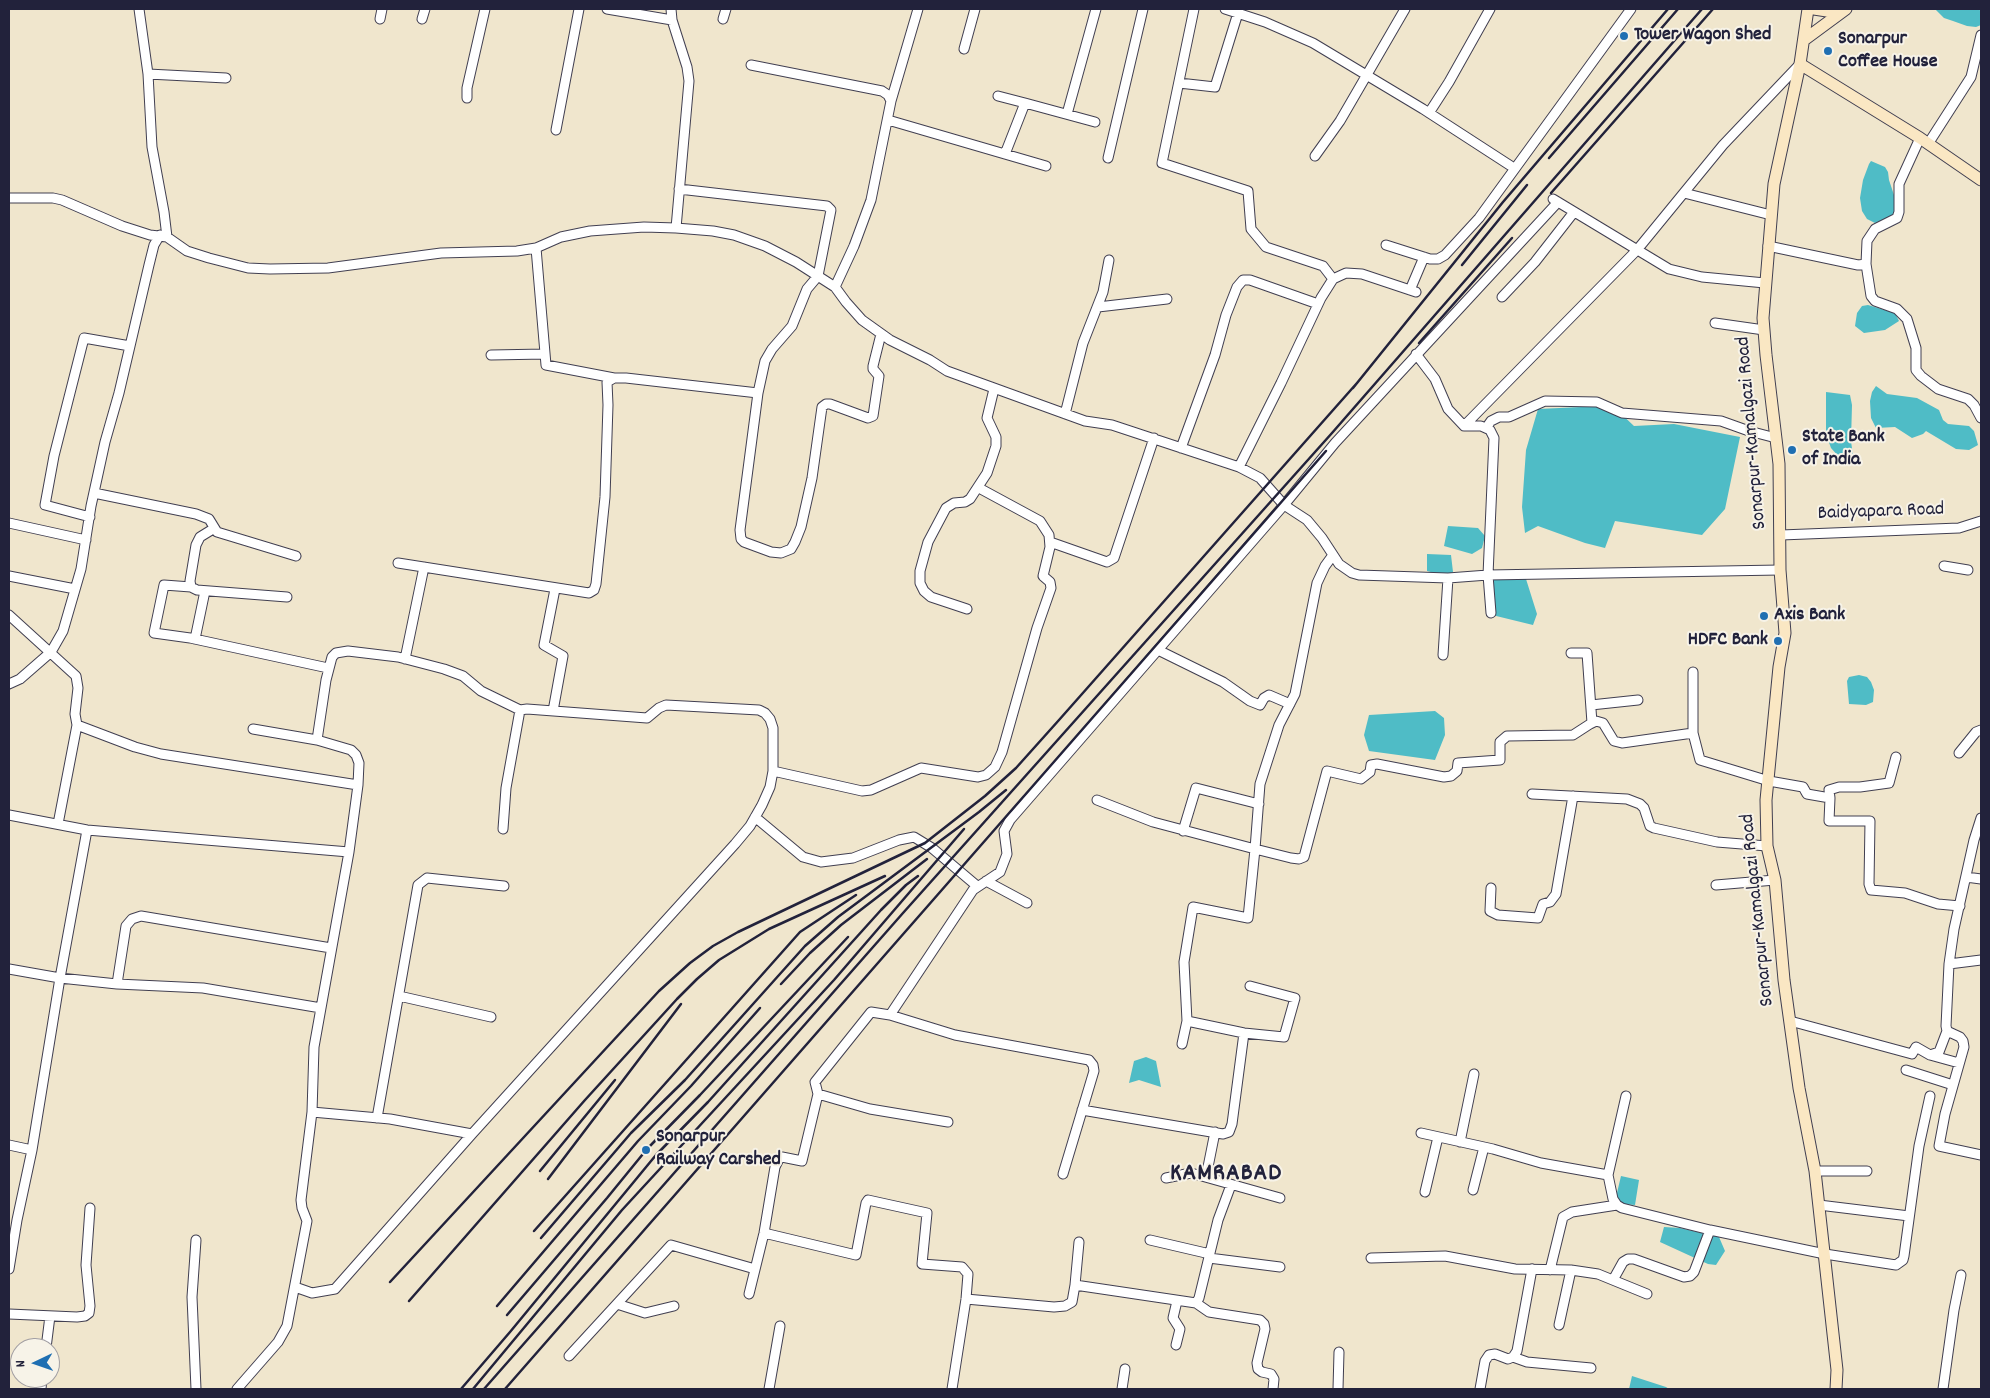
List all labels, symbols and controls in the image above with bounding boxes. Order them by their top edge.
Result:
place label: Tower Wagon Shed [1634,24,1771,48]
place label: Sonarpur Coffee House [1838,28,1937,75]
marker: Tower Wagon Shed [1618,30,1630,42]
marker: Sonarpur Coffee House [1822,45,1834,57]
street label: Sonarpur-Kamalgazi Road [1733,335,1773,531]
place label: State Bank of India [1802,426,1885,473]
marker: State Bank of India [1786,444,1798,456]
street label: Baidyapara Road [1817,499,1945,527]
place label: Axis Bank [1774,604,1845,628]
marker: Axis Bank [1758,610,1770,622]
place label: HDFC Bank [1688,629,1768,653]
marker: HDFC Bank [1772,635,1784,647]
street label: Sonarpur-Kamalgazi Road [1737,812,1781,1008]
place label: Sonarpur Railway Carshed [656,1126,781,1173]
marker: Sonarpur Railway Carshed [640,1144,652,1156]
district label: KAMRABAD [1169,1161,1283,1191]
north arrow [10,1338,60,1388]
text: N [11,1360,31,1368]

